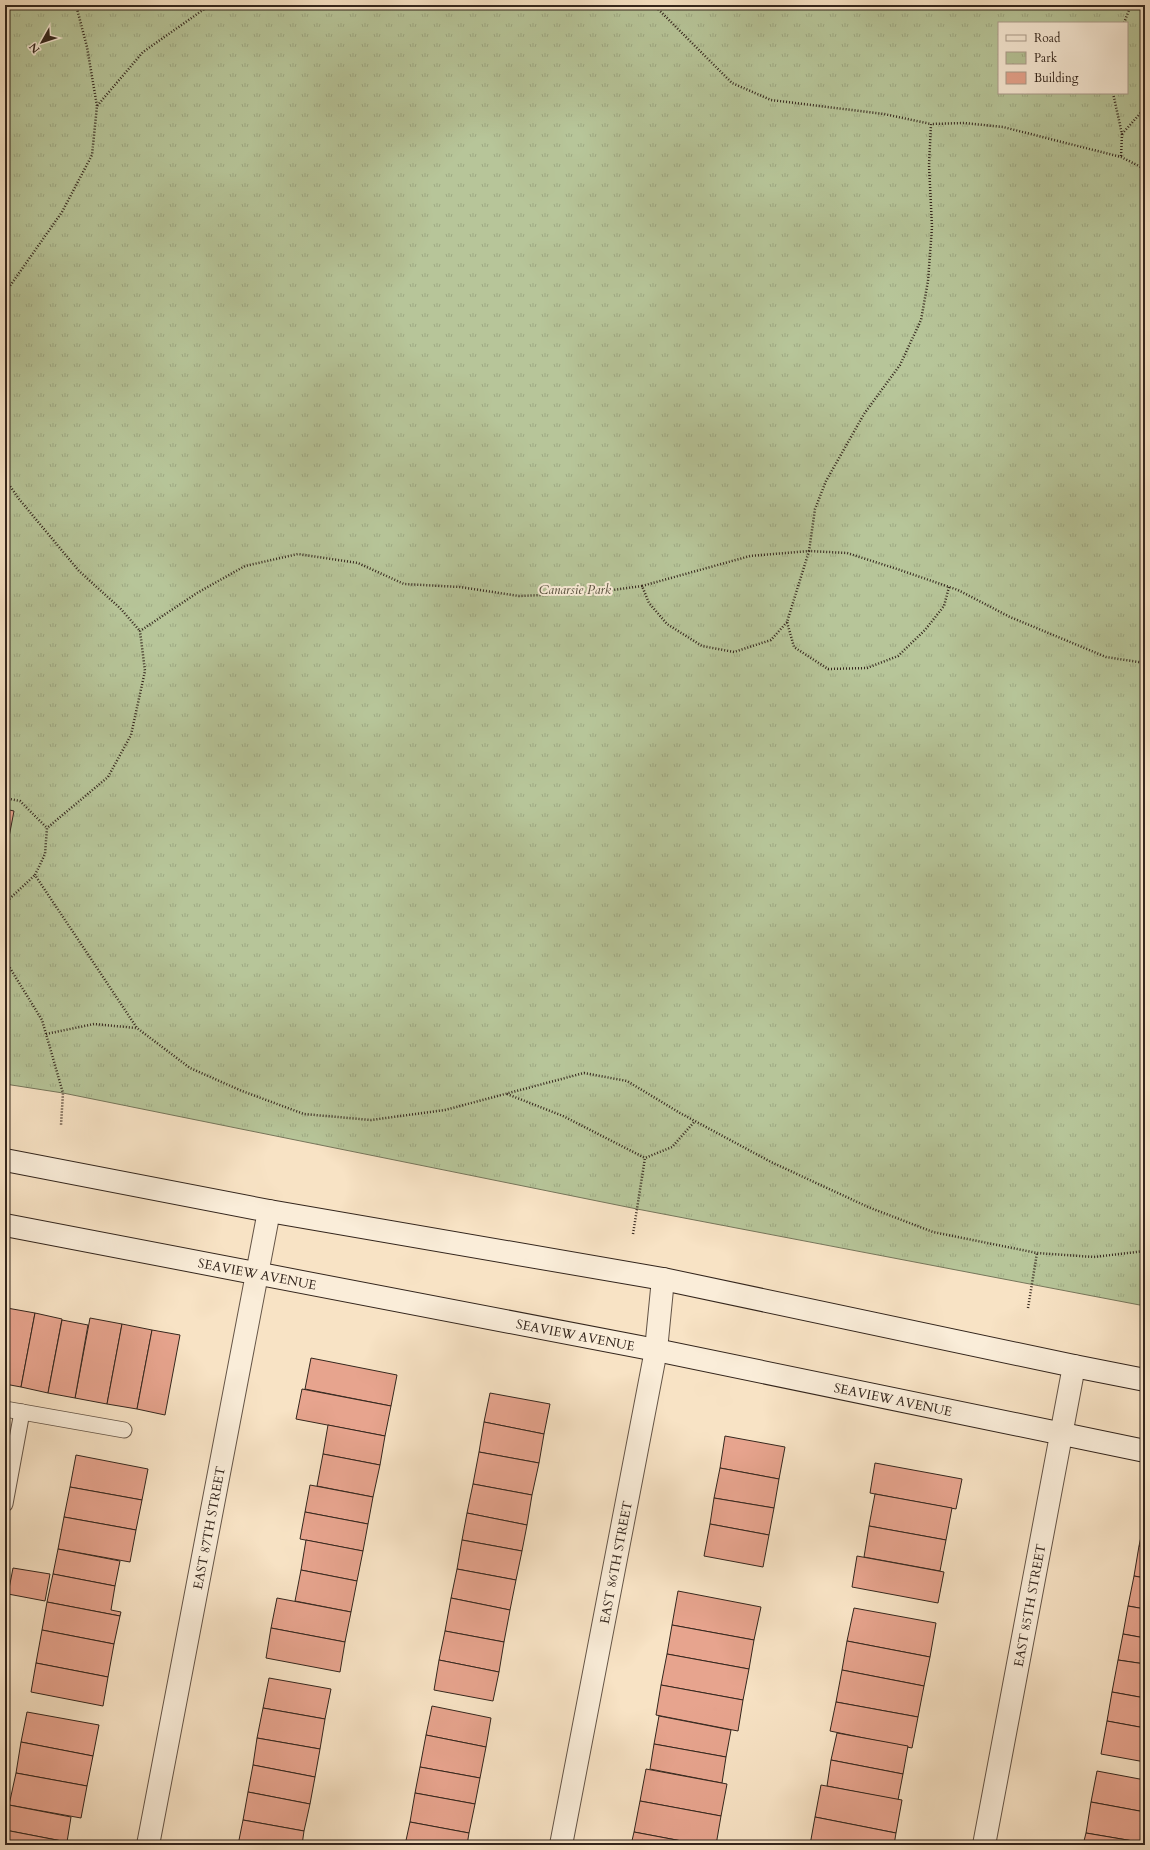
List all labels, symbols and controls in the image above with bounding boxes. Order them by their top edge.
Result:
north arrow [22,22,62,62]
legend [998,22,1128,94]
text: Road [1034,30,1061,46]
text: N [25,39,43,56]
text: Park [1034,50,1058,66]
text: Building [1034,70,1079,86]
park label: Canarsie Park [539,581,612,599]
street label: SEAVIEW AVENUE [196,1254,318,1295]
street label: SEAVIEW AVENUE [515,1315,636,1356]
street label: SEAVIEW AVENUE [832,1379,954,1421]
street label: EAST 87TH STREET [189,1464,230,1591]
street label: EAST 86TH STREET [596,1499,637,1625]
street label: EAST 85TH STREET [1010,1542,1050,1668]

